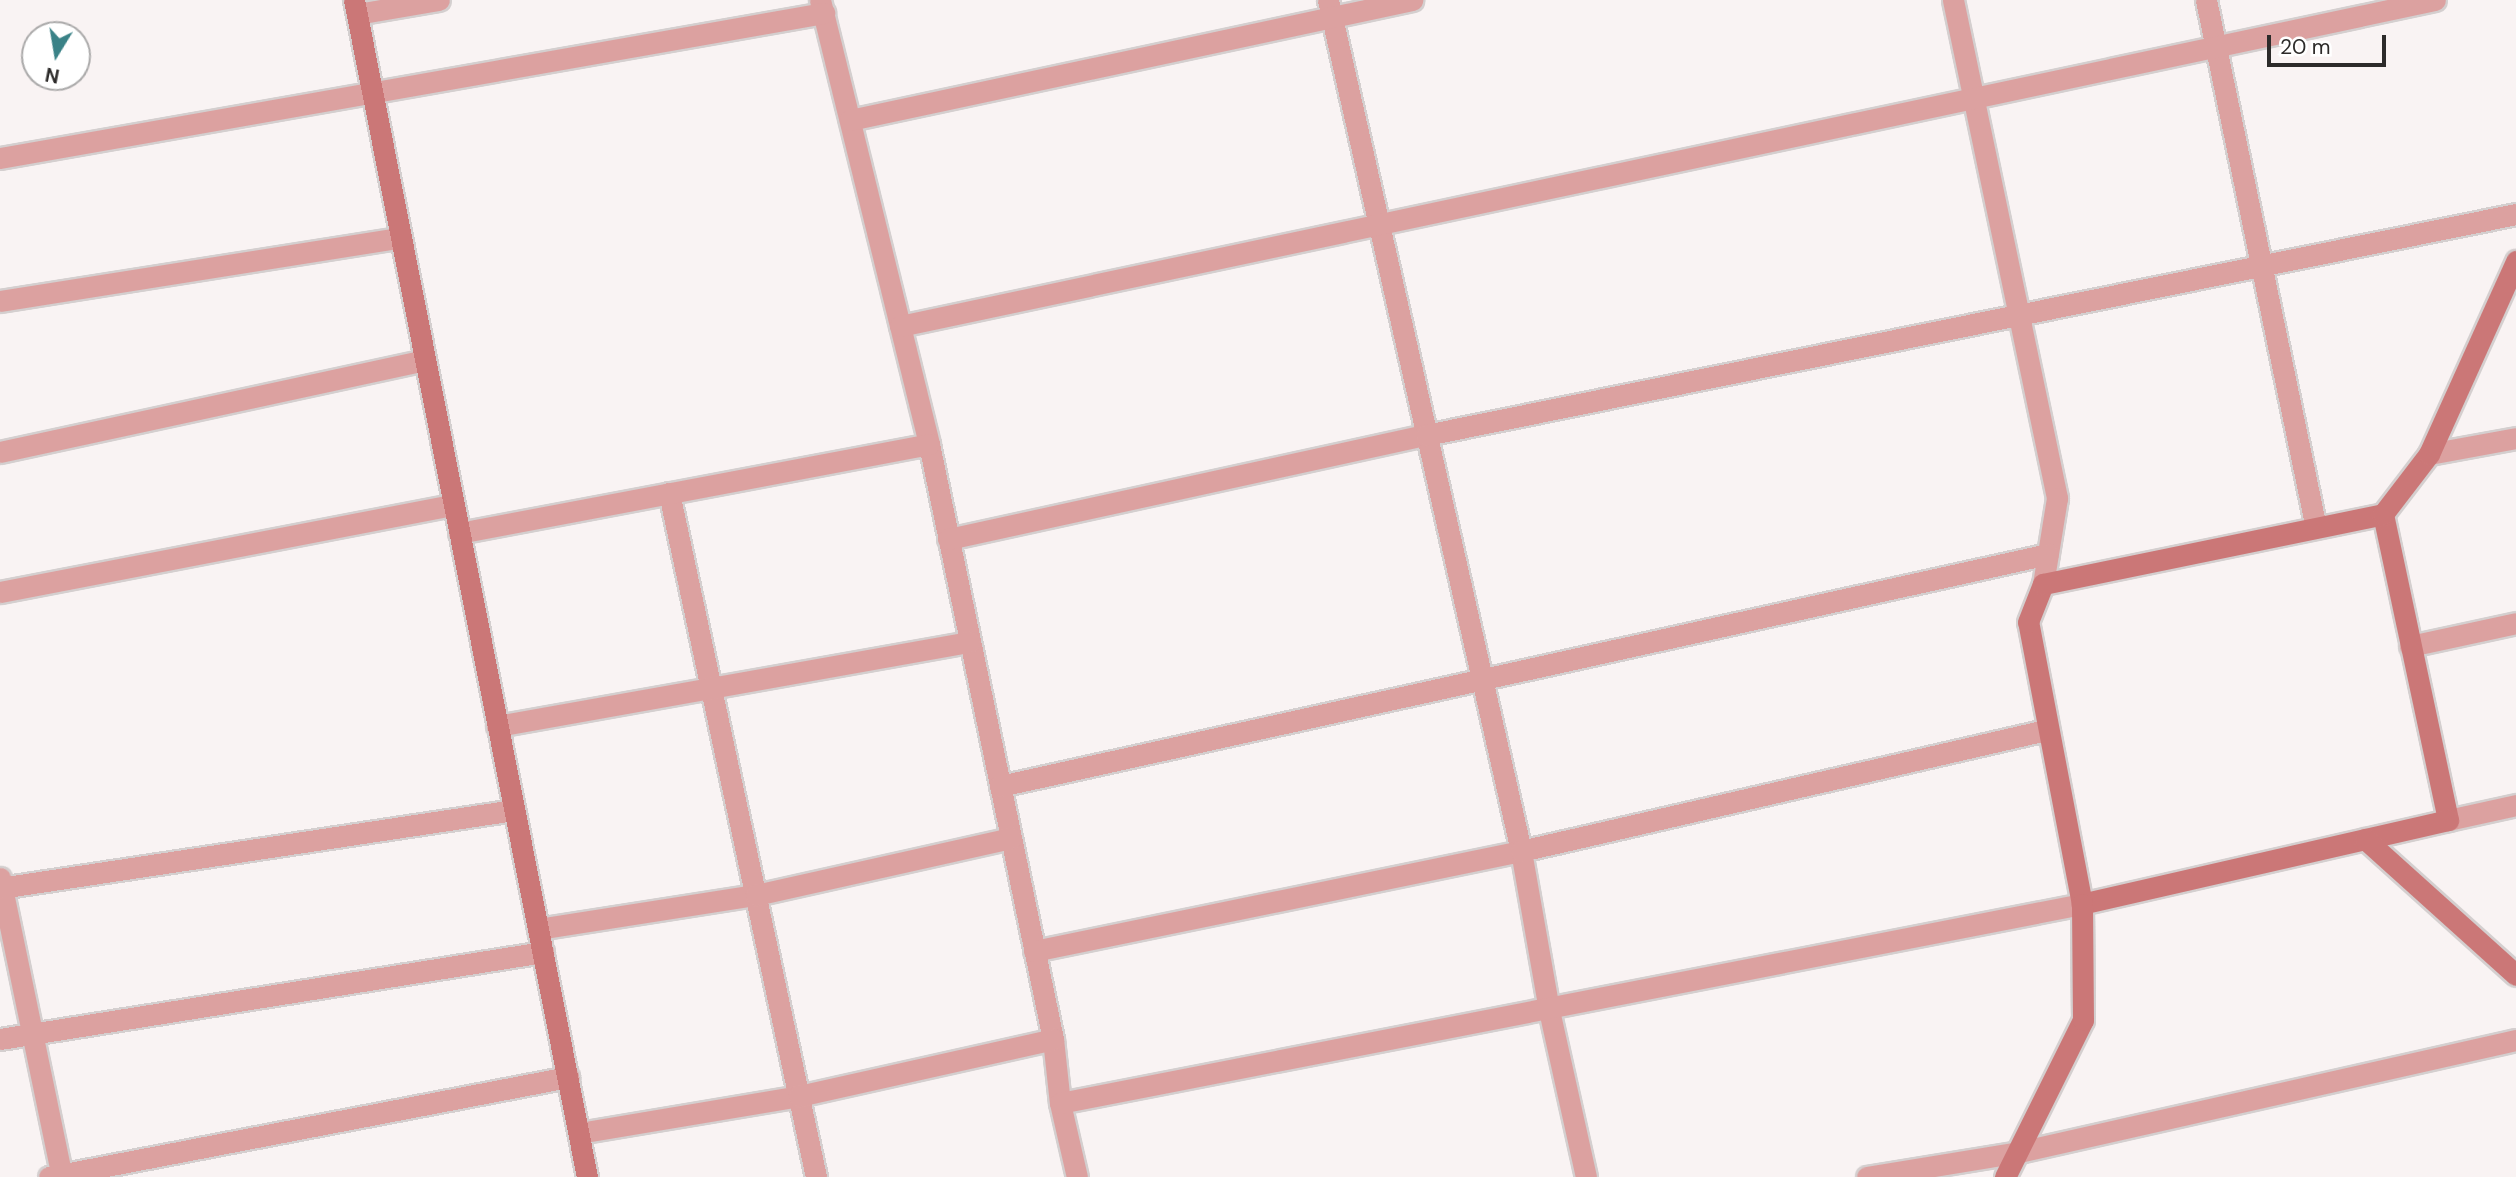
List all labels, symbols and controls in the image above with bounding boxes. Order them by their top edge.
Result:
north arrow [21,21,91,91]
scale bar [2271,21,2390,65]
text: 20 m [2280,33,2331,61]
text: N [43,62,61,89]

